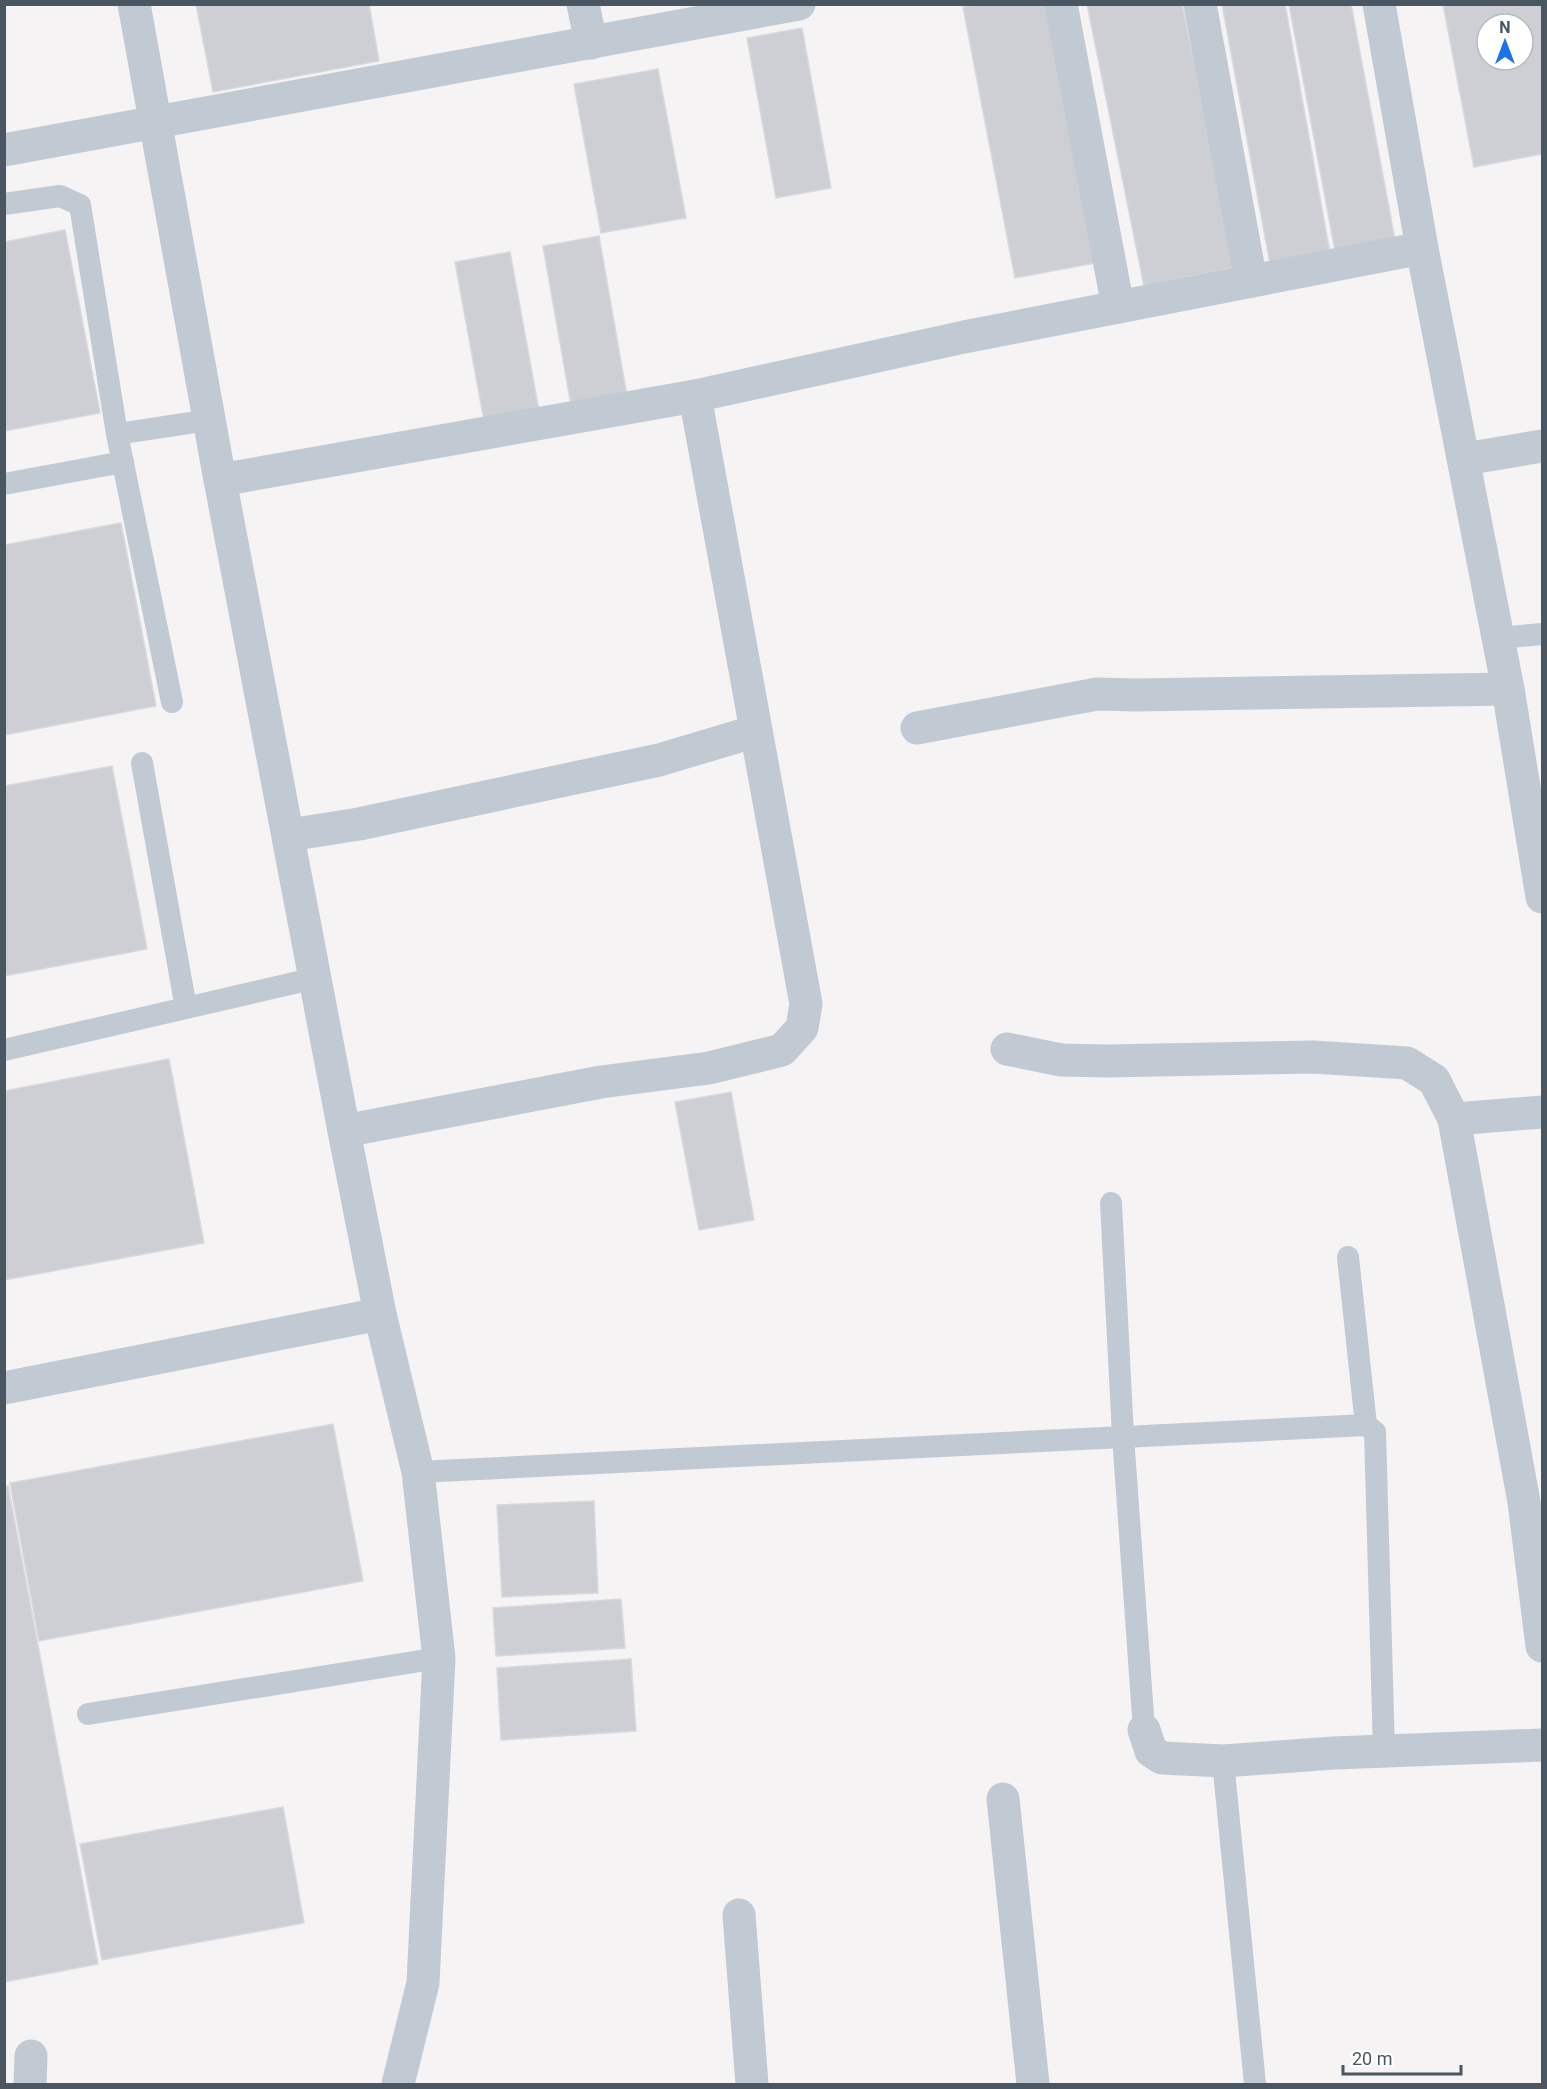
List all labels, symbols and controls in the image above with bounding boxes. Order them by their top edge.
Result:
north arrow [1475,12,1535,72]
text: N [1499,18,1511,37]
scale bar [1343,2038,1462,2076]
text: 20 m [1352,2048,1392,2069]

